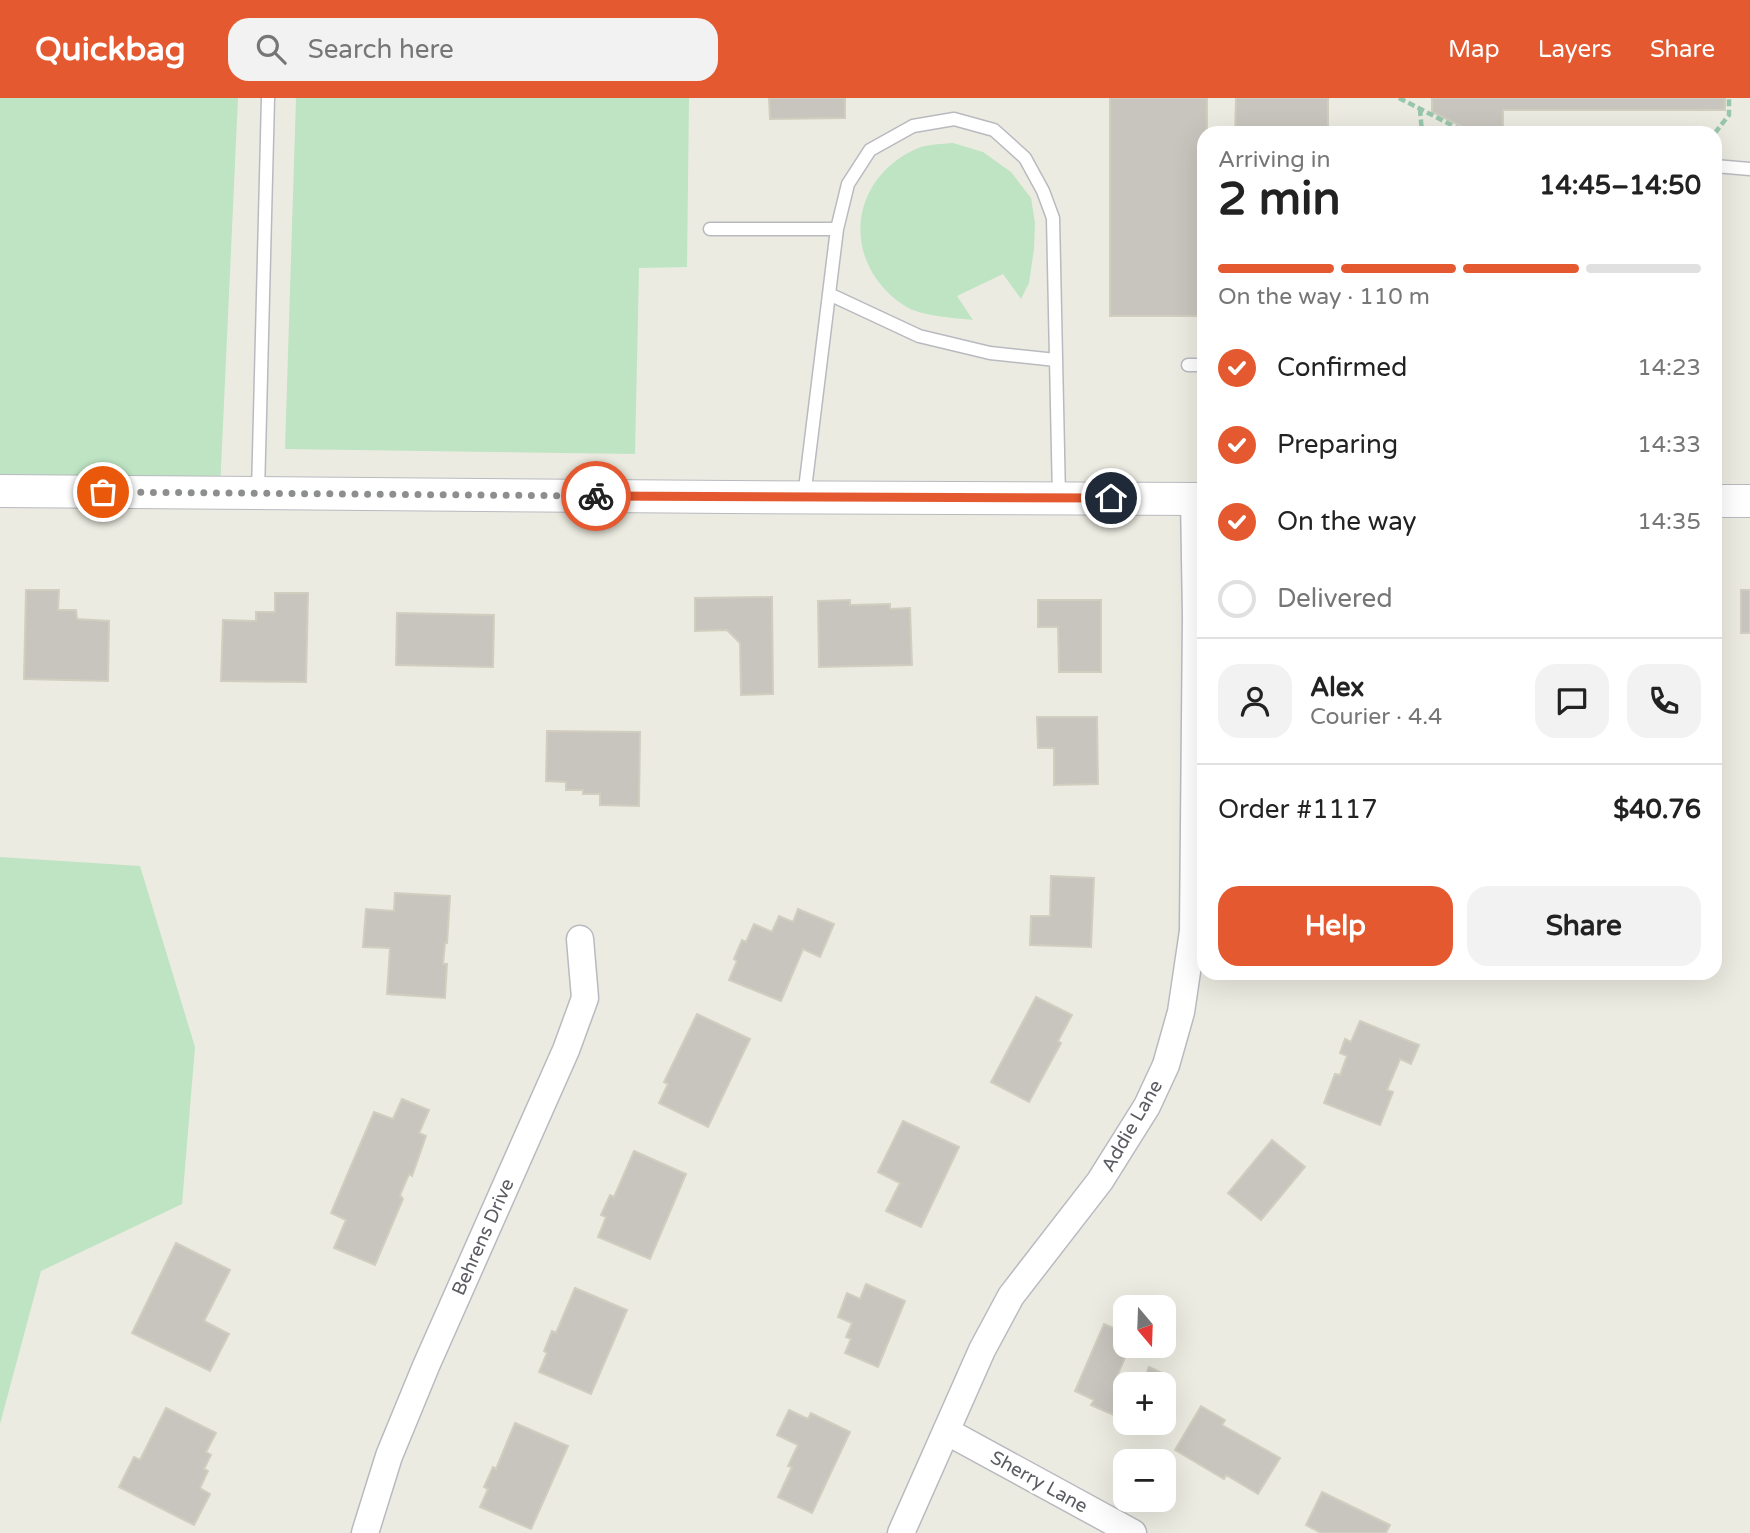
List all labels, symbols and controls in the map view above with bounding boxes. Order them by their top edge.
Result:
search box [228,18,718,81]
text: Quickbag [35,30,186,69]
icon: search [252,30,290,68]
text: Search here [308,34,454,65]
text: Map [1448,35,1500,64]
text: Layers [1538,35,1612,64]
text: Share [1650,35,1715,64]
text: Arriving in [1218,146,1331,174]
text: 14:45–14:50 [1539,170,1701,201]
text: 2 min [1218,172,1341,227]
text: On the way · 110 m [1218,283,1430,311]
icon: check [1218,349,1256,387]
text: Confirmed [1277,352,1407,383]
text: 14:23 [1637,354,1701,382]
icon: check [1218,426,1256,464]
text: Preparing [1277,429,1398,460]
text: 14:33 [1637,431,1701,459]
courier [561,461,631,531]
pin [73,462,133,522]
pin [1081,468,1141,528]
icon: bag [84,473,122,511]
icon: bike [577,477,615,515]
icon: home [1092,479,1130,517]
icon: check [1218,503,1256,541]
text: On the way [1277,506,1417,537]
text: 14:35 [1637,508,1701,536]
text: Delivered [1277,583,1393,614]
button: person [1218,664,1292,738]
button: chat [1535,664,1609,738]
button: phone [1627,664,1701,738]
text: Alex [1310,672,1364,703]
text: Courier · 4.4 [1310,703,1442,731]
text: Order #1117 [1218,794,1378,825]
text: $40.76 [1613,794,1701,825]
button: Help [1218,886,1453,966]
button: Share [1467,886,1701,966]
street label: Addie Lane [1097,1076,1167,1176]
street label: Behrens Drive [447,1175,519,1299]
north arrow [1113,1295,1176,1358]
map controls [1113,1295,1176,1512]
button: + [1113,1372,1176,1435]
street label: Sherry Lane [987,1446,1091,1518]
button: − [1113,1449,1176,1512]

